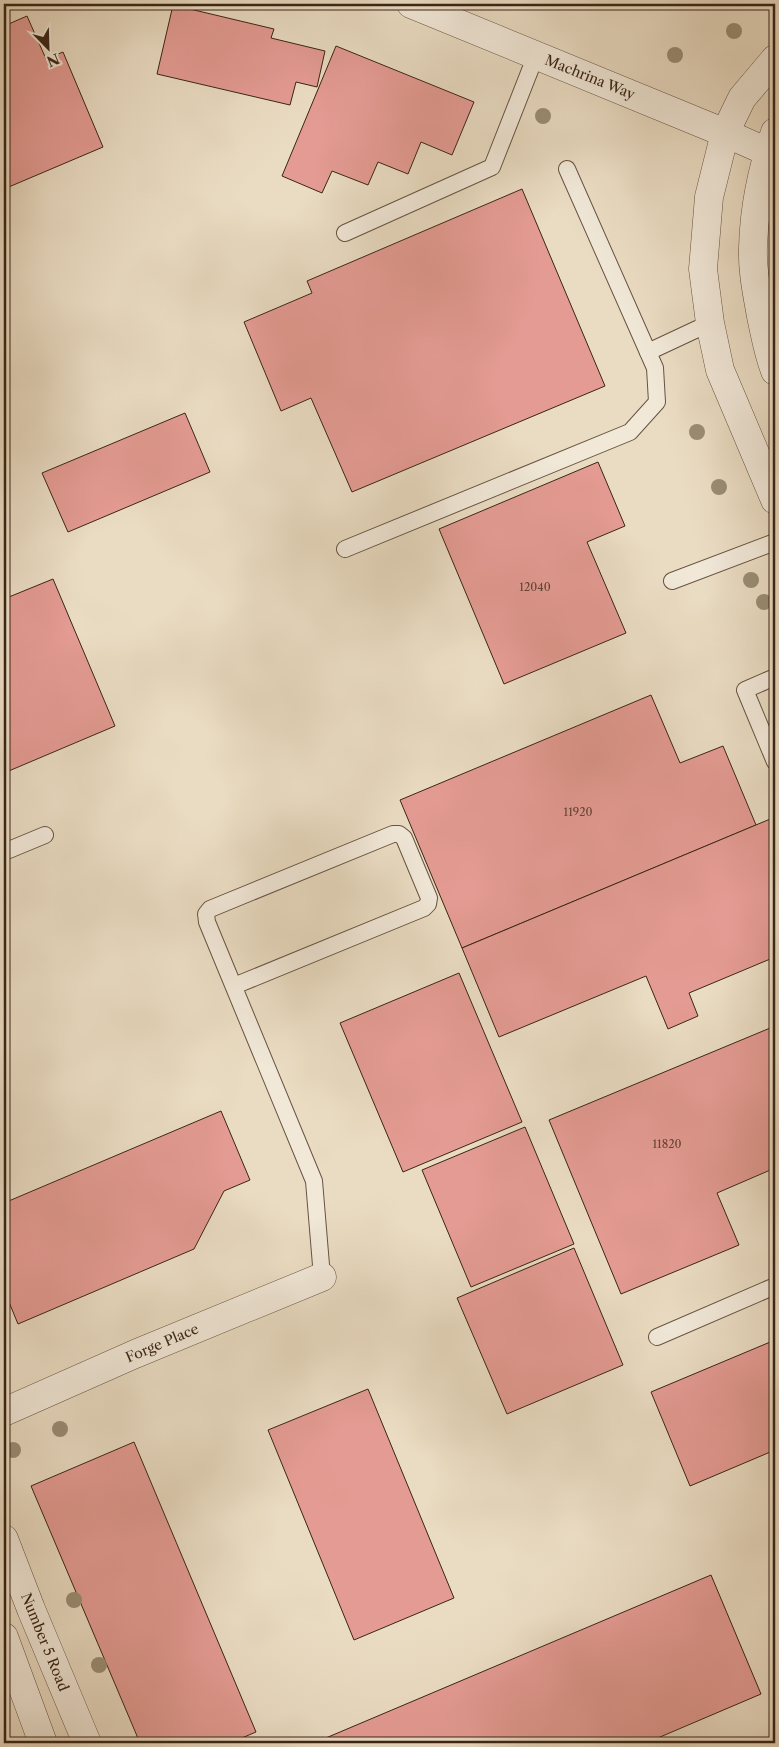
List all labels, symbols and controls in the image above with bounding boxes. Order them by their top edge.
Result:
north arrow [22,22,72,72]
text: N [44,49,62,71]
street label: Machrina Way [542,51,638,103]
house number: 12040 [519,580,551,594]
house number: 11920 [564,805,593,819]
house number: 11820 [652,1137,682,1151]
street label: Forge Place [123,1319,201,1366]
street label: Number 5 Road [17,1590,73,1694]

